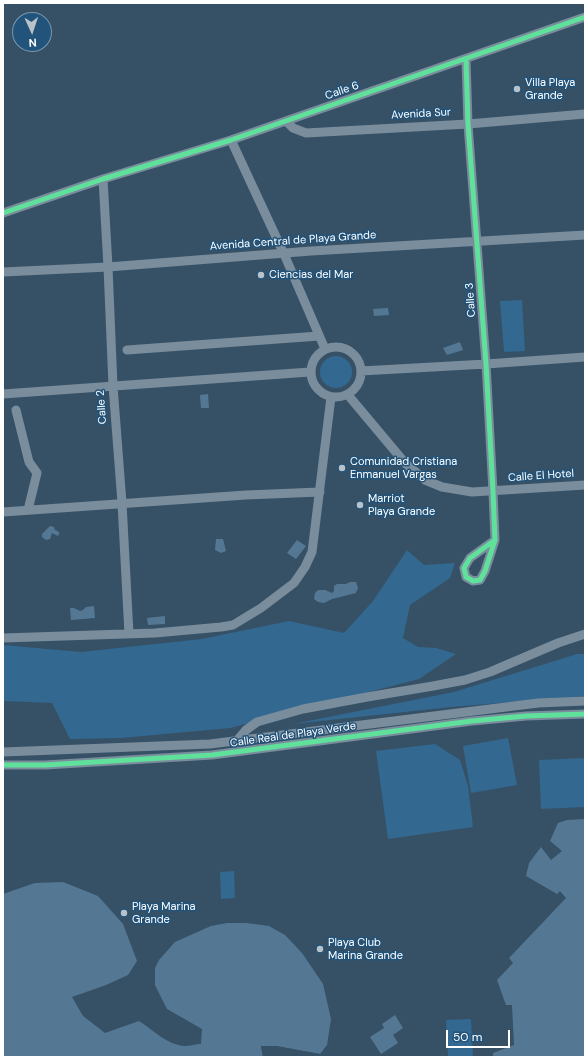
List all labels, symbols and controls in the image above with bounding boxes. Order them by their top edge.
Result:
north arrow [12,12,52,52]
text: N [28,36,37,50]
place label: Villa Playa Grande [525,76,575,102]
street label: Calle 6 [323,79,361,103]
marker: Villa Playa Grande [512,84,522,94]
street label: Avenida Sur [391,106,451,122]
street label: Avenida Central de Playa Grande [209,229,377,253]
place label: Ciencias del Mar [269,268,353,282]
marker: Ciencias del Mar [256,270,266,280]
street label: Calle 3 [463,282,479,318]
street label: Calle 2 [94,389,110,425]
place label: Comunidad Cristiana Enmanuel Vargas [350,455,457,481]
marker: Comunidad Cristiana Enmanuel Vargas [337,463,347,473]
street label: Calle El Hotel [508,467,574,485]
place label: Marriot Playa Grande [368,492,435,518]
marker: Marriot Playa Grande [355,500,365,510]
street label: Calle Real de Playa Verde [229,720,357,750]
place label: Playa Marina Grande [132,900,196,926]
marker: Playa Marina Grande [119,908,129,918]
place label: Playa Club Marina Grande [328,936,403,962]
marker: Playa Club Marina Grande [315,944,325,954]
scale bar [448,1022,512,1048]
text: 50 m [453,1029,482,1045]

